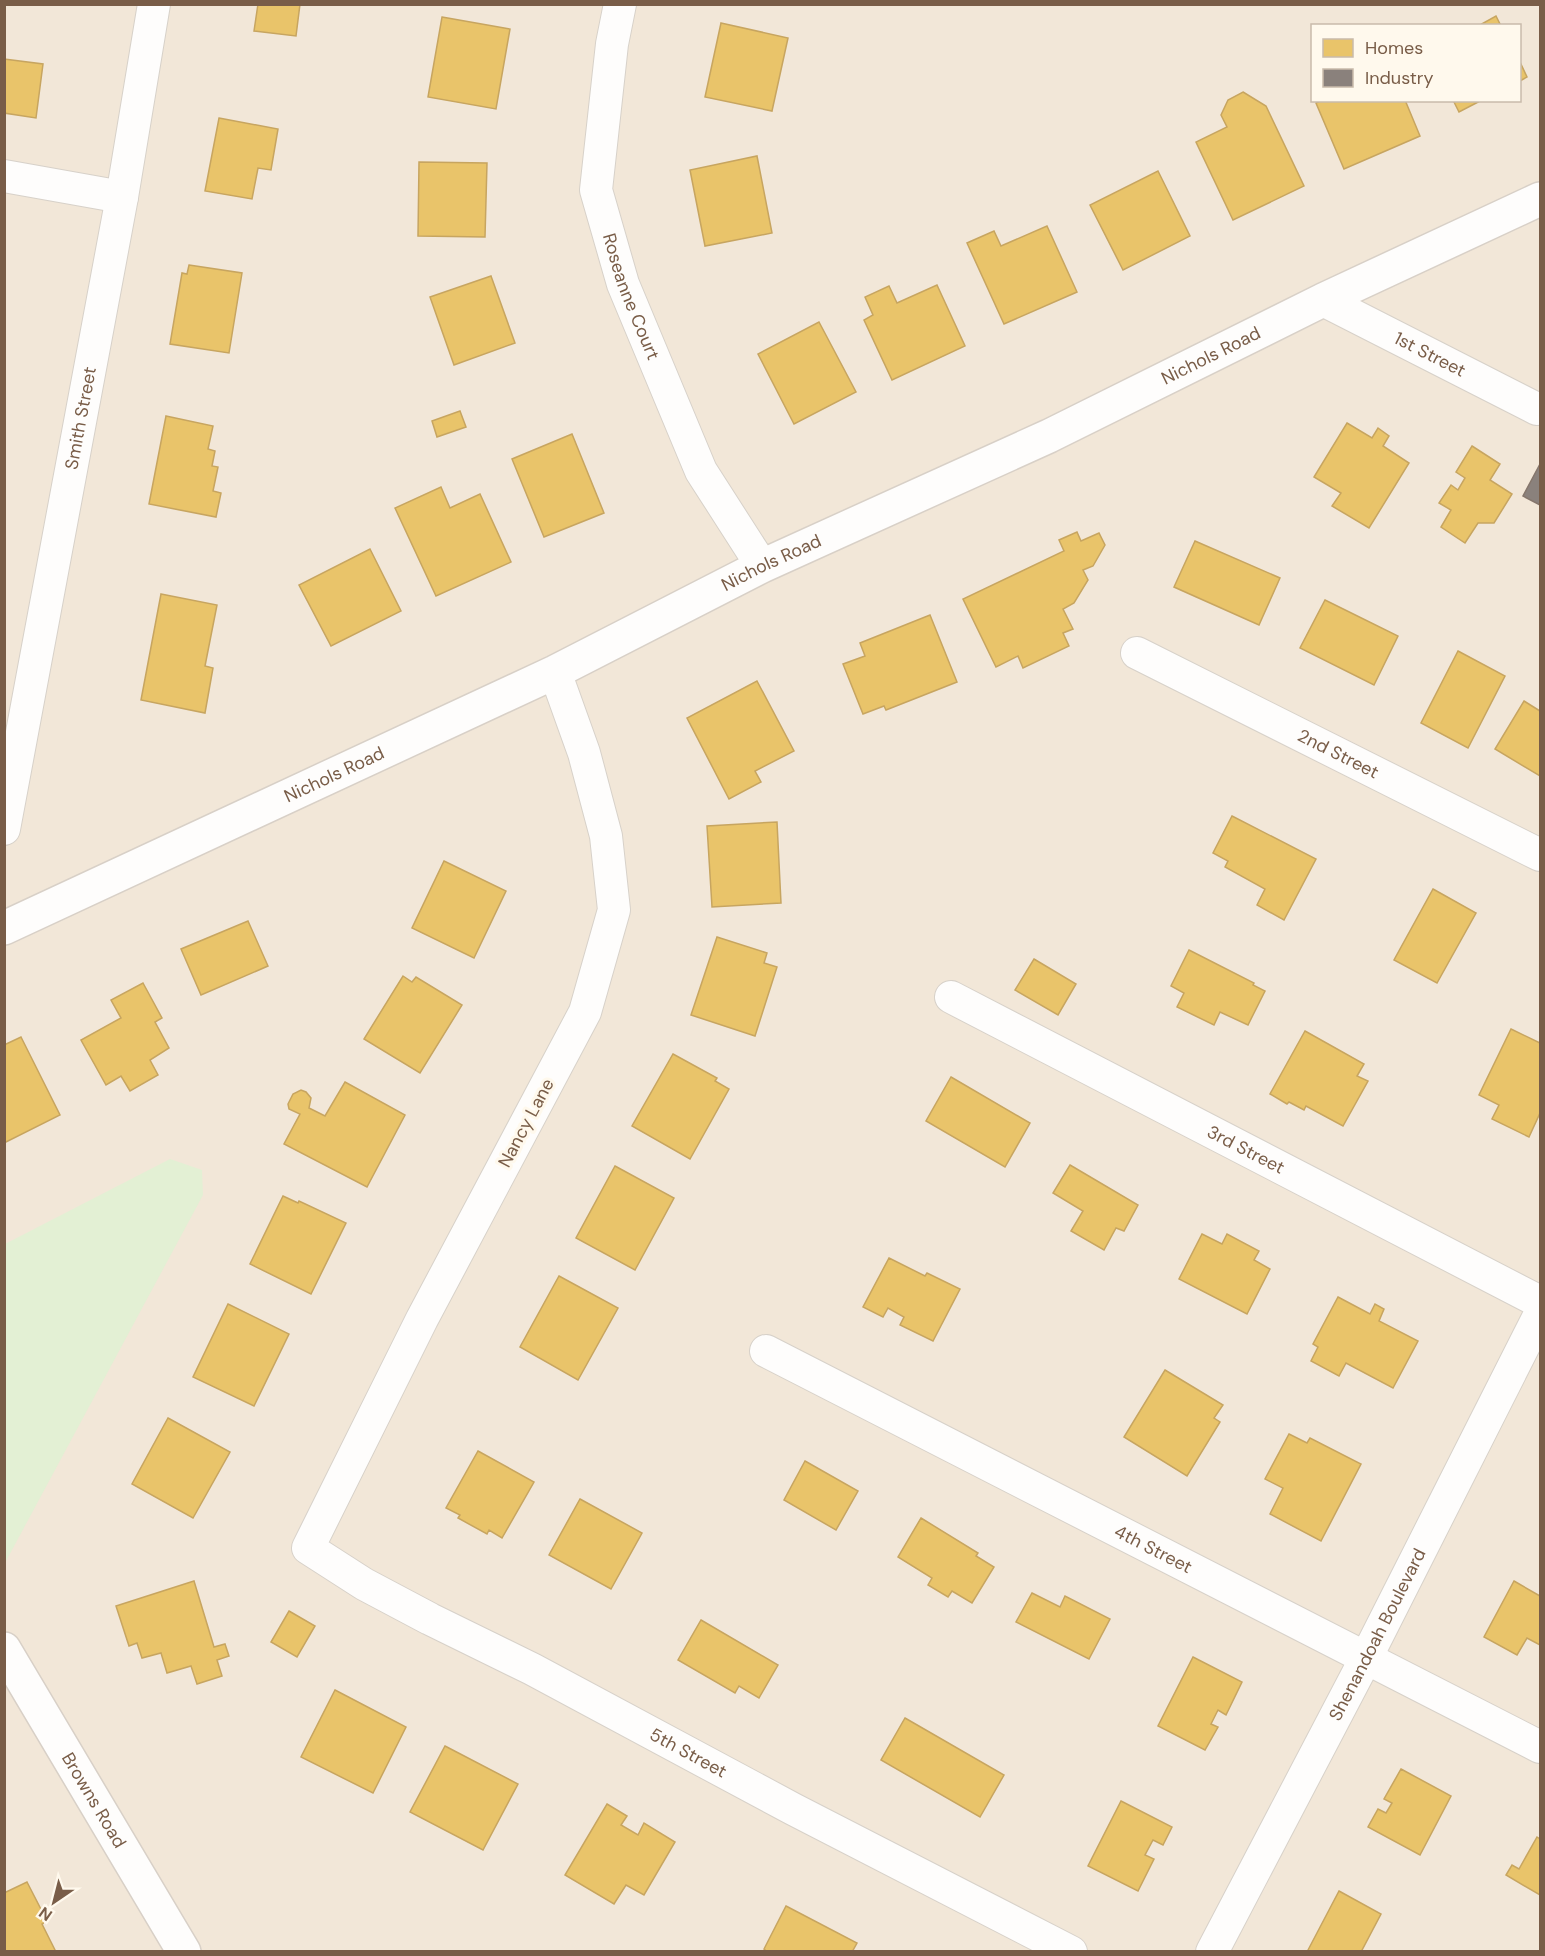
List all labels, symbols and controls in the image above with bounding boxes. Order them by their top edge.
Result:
legend [1311,24,1521,102]
text: Homes [1365,36,1423,60]
text: Industry [1365,66,1434,90]
street label: Roseanne Court [597,231,665,364]
street label: Nichols Road [1157,321,1265,390]
street label: 1st Street [1390,326,1470,383]
street label: Smith Street [59,365,102,471]
street label: Nichols Road [717,529,825,597]
street label: 2nd Street [1293,723,1383,784]
street label: Nichols Road [280,741,388,808]
street label: Nancy Lane [493,1074,559,1172]
street label: 3rd Street [1203,1120,1289,1180]
street label: 4th Street [1110,1519,1196,1579]
street label: Shenandoah Boulevard [1323,1544,1432,1725]
street label: 5th Street [645,1722,731,1783]
street label: Browns Road [56,1748,132,1853]
north arrow [24,1872,84,1932]
text: N [35,1902,56,1926]

